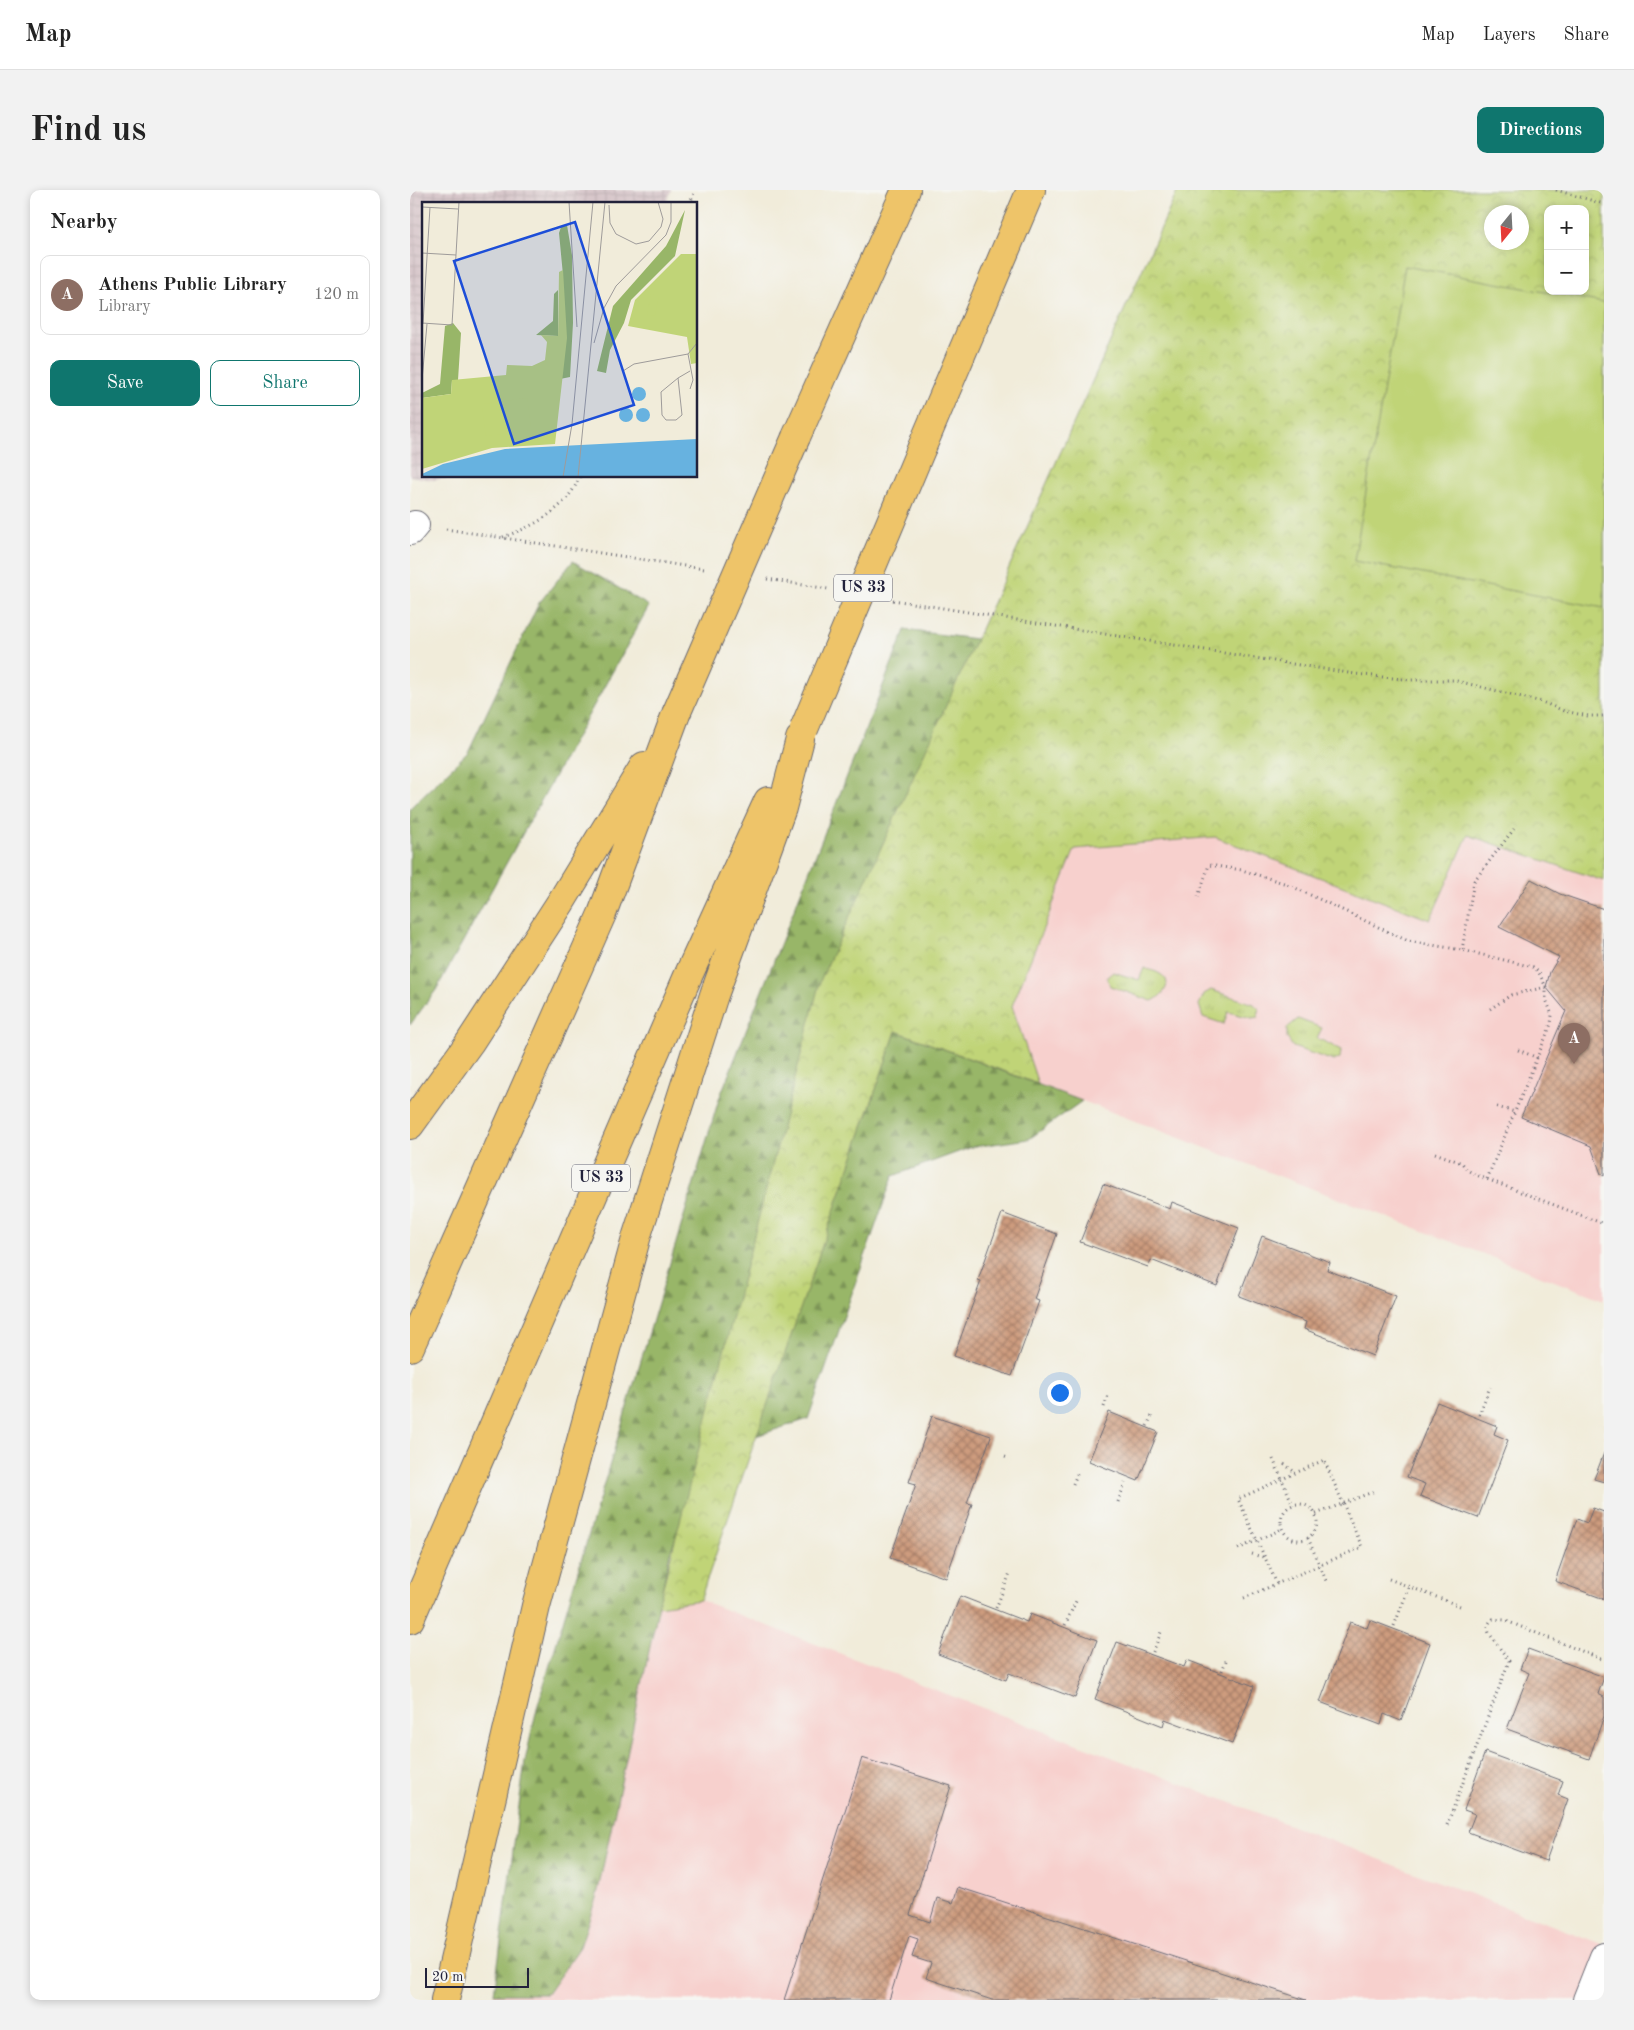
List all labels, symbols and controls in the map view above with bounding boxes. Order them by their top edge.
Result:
text: Map [25,23,72,47]
text: Map [1421,26,1455,44]
text: Layers [1483,26,1535,44]
text: Share [1563,26,1609,44]
button: Directions [1477,107,1604,153]
text: Find us [30,113,146,148]
inset map [422,202,698,478]
north arrow [1484,205,1529,250]
map controls [1544,205,1589,295]
button: + [1544,205,1589,250]
text: Nearby [50,212,118,233]
button: − [1544,250,1589,295]
text: Athens Public Library [98,276,287,295]
text: A [61,287,73,303]
text: 120 m [314,287,359,303]
text: Library [98,299,151,315]
button: Save [50,360,200,406]
button: Share [210,360,360,406]
road number: US 33 [834,574,892,602]
pin: A [1558,1023,1590,1064]
road number: US 33 [572,1164,630,1191]
your location [1047,1380,1073,1406]
scale bar [425,1965,529,1988]
text: 20 m [432,1970,463,1984]

